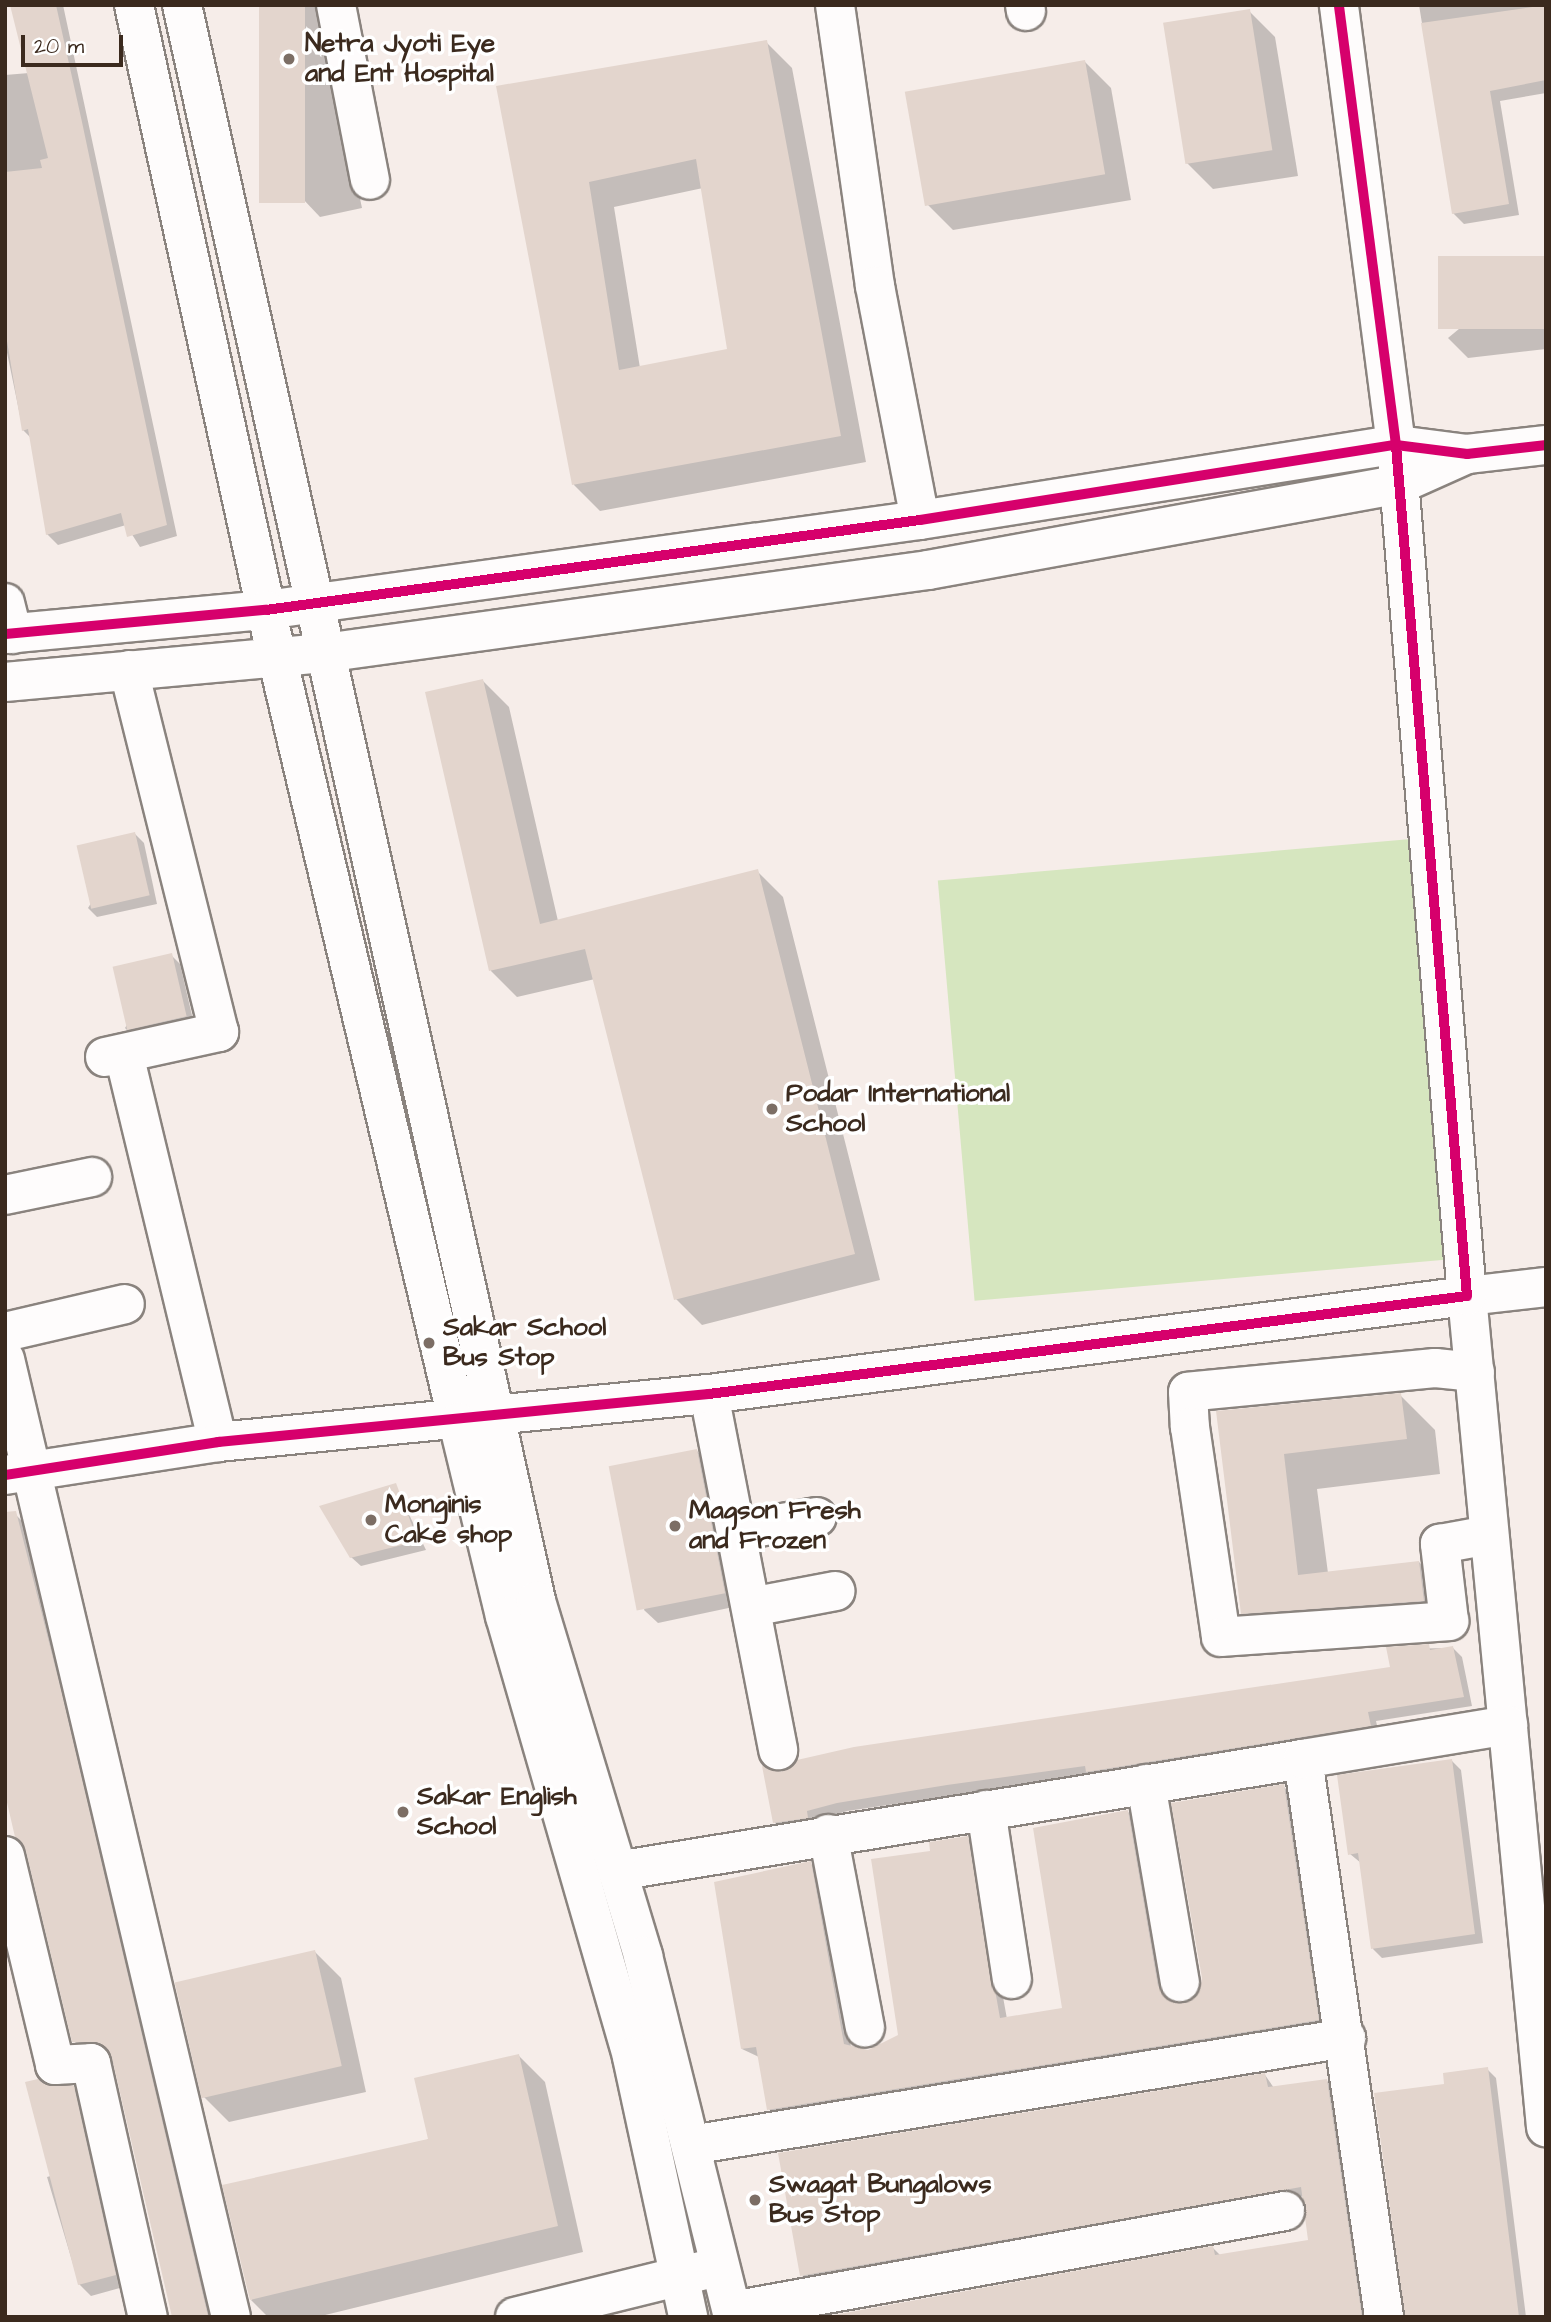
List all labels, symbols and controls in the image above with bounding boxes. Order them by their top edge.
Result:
scale bar [24,21,126,65]
place label: Netra Jyoti Eye and Ent Hospital [305,28,495,90]
text: 20 m [34,32,84,61]
marker: Netra Jyoti Eye and Ent Hospital [279,49,299,69]
place label: Podar International School [786,1078,1010,1140]
marker: Podar International School [764,1101,780,1117]
place label: Sakar School Bus Stop [443,1312,606,1374]
marker: Sakar School Bus Stop [421,1335,437,1351]
place label: Monginis Cake shop [385,1489,512,1550]
place label: Magson Fresh and Frozen [689,1495,861,1556]
marker: Monginis Cake shop [363,1512,379,1528]
marker: Magson Fresh and Frozen [667,1518,683,1534]
place label: Sakar English School [417,1781,577,1842]
marker: Sakar English School [395,1804,411,1820]
place label: Swagat Bungalows Bus Stop [769,2169,992,2230]
marker: Swagat Bungalows Bus Stop [747,2192,763,2208]

